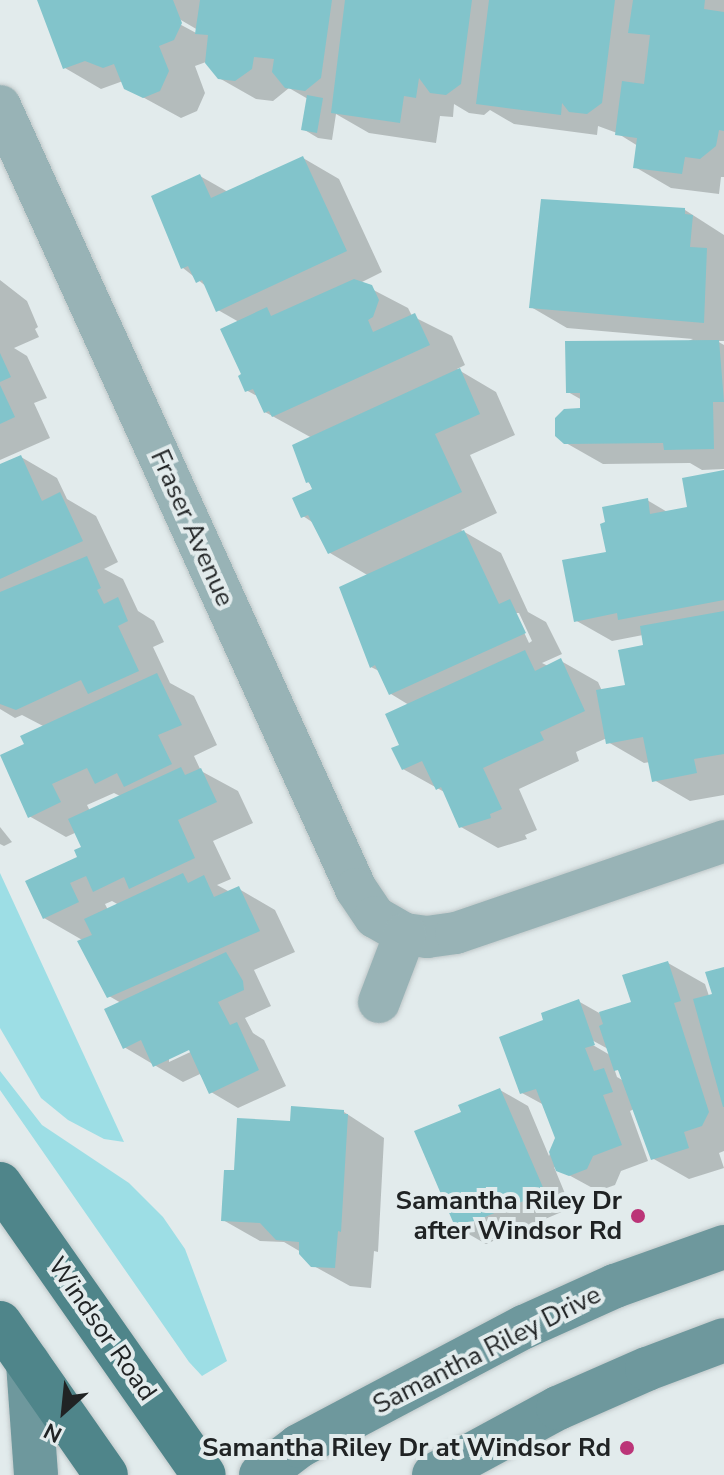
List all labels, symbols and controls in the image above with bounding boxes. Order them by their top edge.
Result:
street label: Fraser Avenue [144,445,240,611]
place label: Samantha Riley Dr after Windsor Rd [395,1185,622,1246]
marker: Samantha Riley Dr after Windsor Rd [629,1207,647,1225]
street label: Windsor Road [41,1251,163,1407]
street label: Samantha Riley Drive [368,1279,606,1421]
north arrow [24,1371,104,1451]
text: N [39,1415,67,1449]
place label: Samantha Riley Dr at Windsor Rd [202,1432,611,1464]
marker: Samantha Riley Dr at Windsor Rd [618,1439,636,1457]

